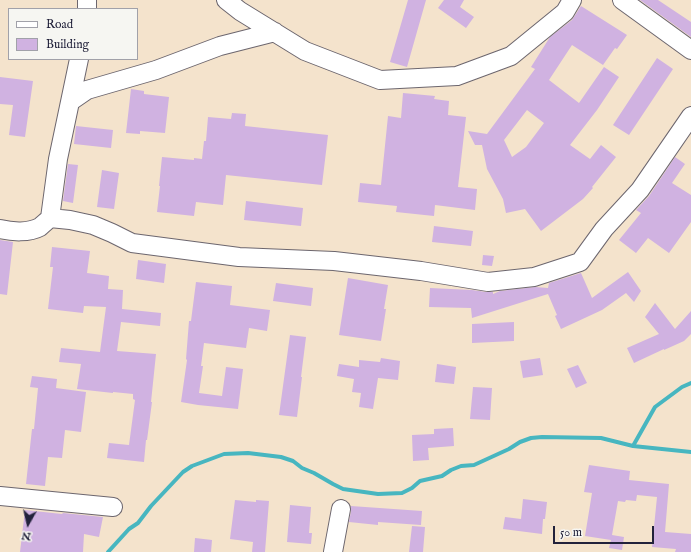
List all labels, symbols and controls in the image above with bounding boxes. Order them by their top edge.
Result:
legend [8,8,138,60]
text: Road [46,17,73,32]
text: Building [46,37,89,52]
north arrow [8,504,48,544]
scale bar [555,518,656,544]
text: 50 m [560,525,582,540]
text: N [21,528,32,543]

